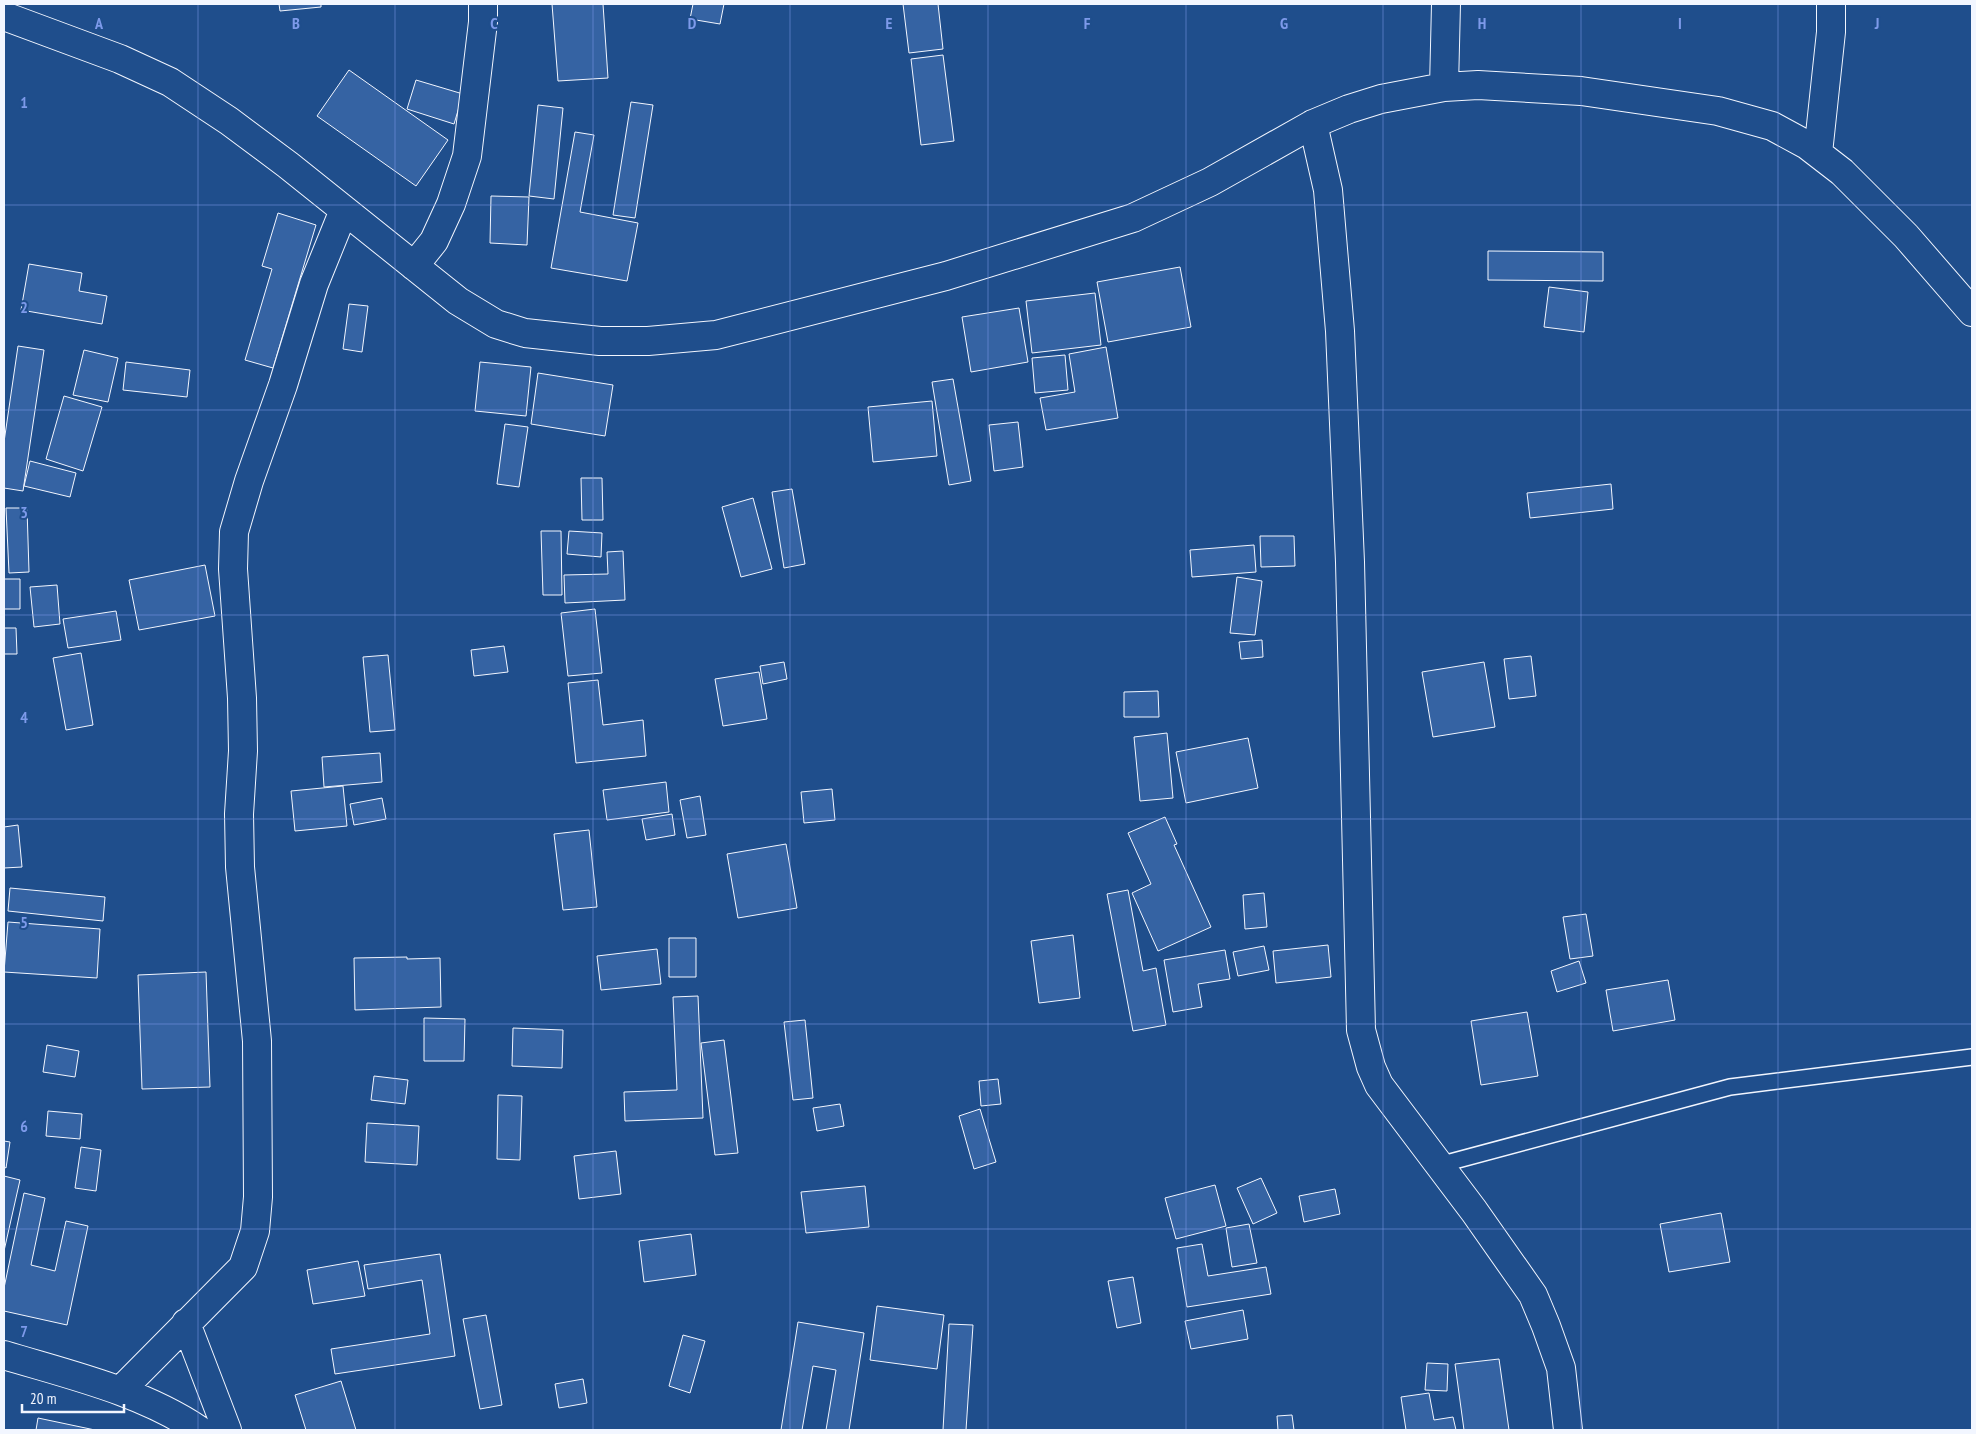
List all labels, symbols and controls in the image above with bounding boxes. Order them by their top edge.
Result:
text: A [94,13,104,33]
text: B [292,13,300,33]
text: C [490,13,498,33]
text: D [688,13,697,33]
text: E [886,13,893,33]
text: F [1084,13,1091,33]
text: G [1280,13,1288,33]
text: H [1478,13,1486,33]
text: I [1678,13,1682,33]
text: J [1874,13,1879,33]
text: 1 [20,92,28,112]
text: 2 [20,297,28,317]
text: 3 [20,502,28,522]
text: 4 [20,707,28,727]
text: 5 [20,912,28,932]
text: 6 [20,1116,28,1136]
text: 7 [20,1321,28,1341]
scale bar [22,1382,125,1414]
text: 20 m [30,1389,56,1408]

